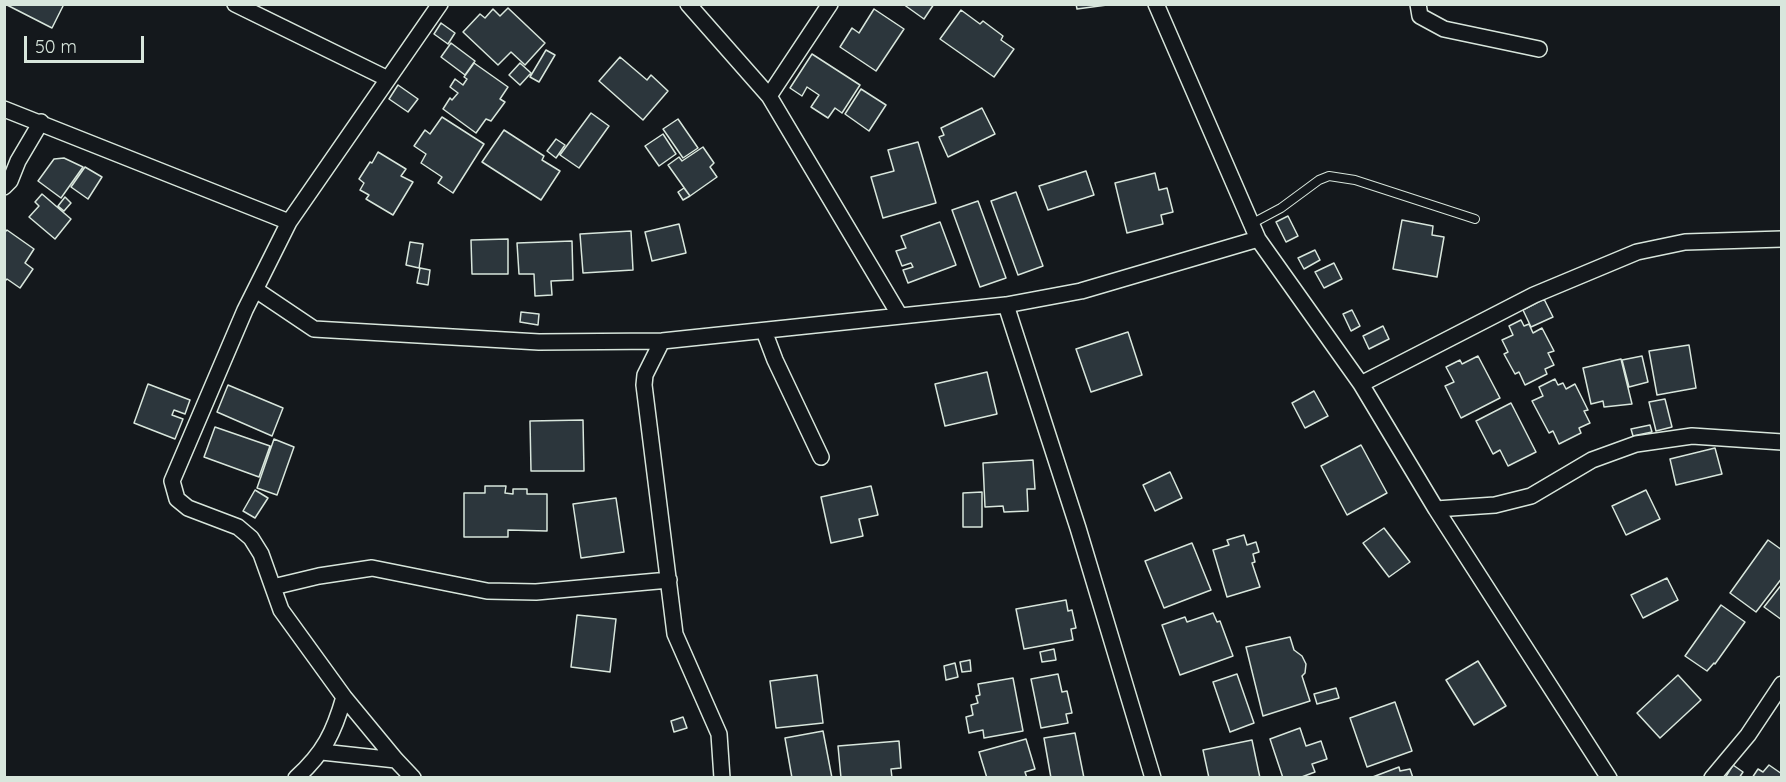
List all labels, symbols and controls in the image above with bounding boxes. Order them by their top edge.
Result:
scale bar [27,24,147,62]
text: 50 m [35,35,77,58]

